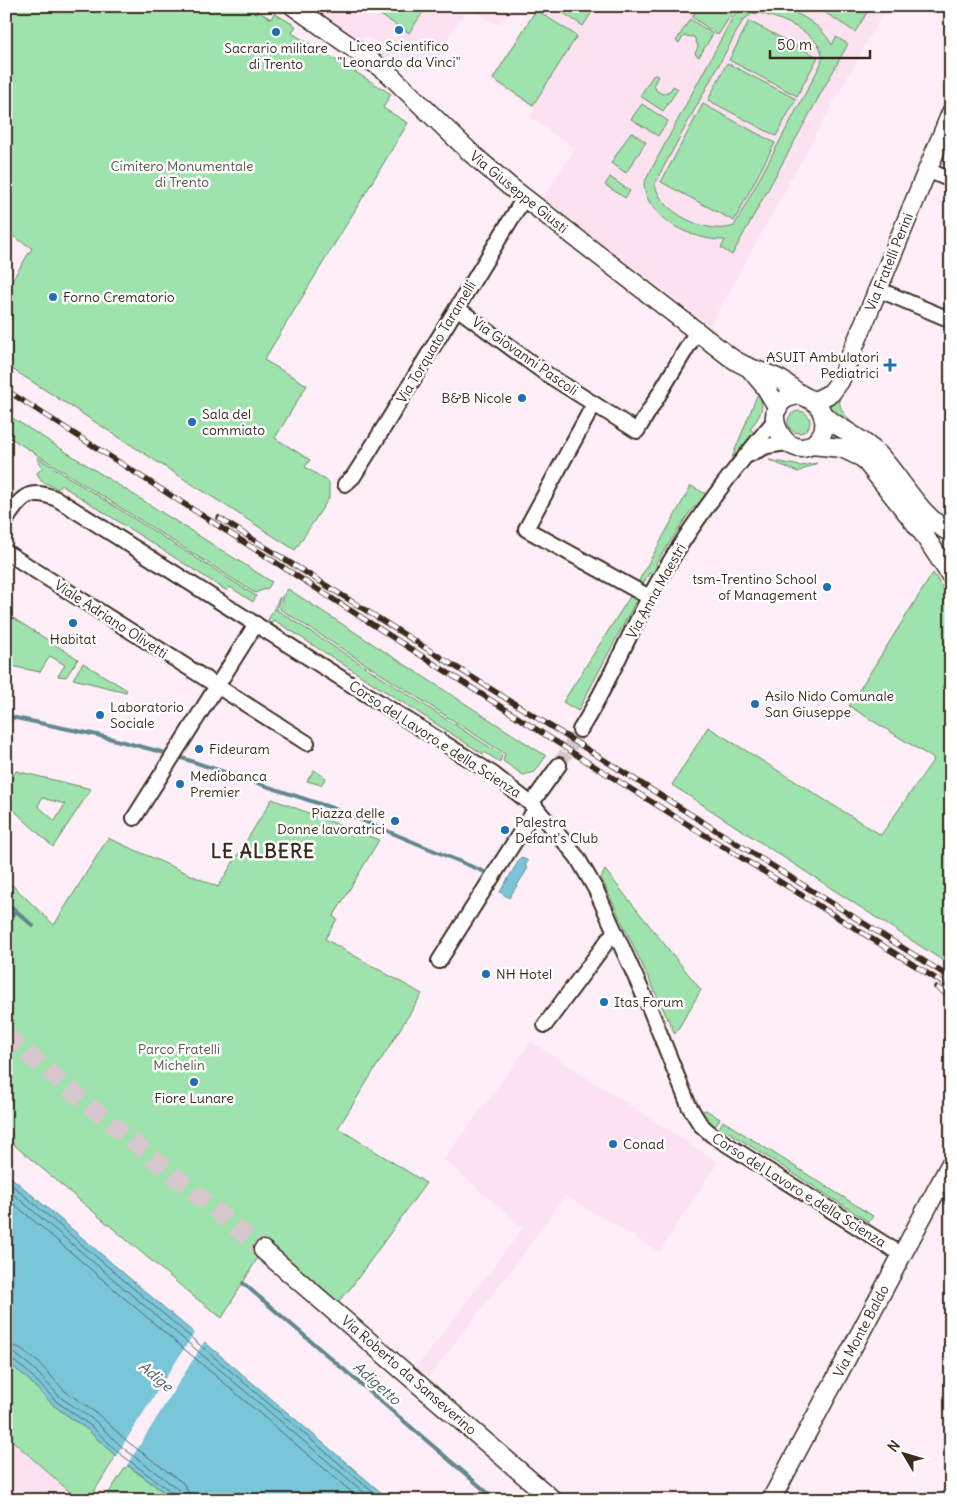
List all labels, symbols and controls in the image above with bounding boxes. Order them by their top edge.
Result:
marker: Liceo Scientifico "Leonardo da Vinci" [393,24,405,36]
marker: Sacrario militare di Trento [270,26,282,38]
scale bar [770,28,870,60]
text: 50 m [777,35,812,54]
place label: Liceo Scientifico "Leonardo da Vinci" [337,37,461,71]
place label: Sacrario militare di Trento [224,39,328,73]
street label: Via Giuseppe Giusti [466,147,572,237]
park label: Cimitero Monumentale di Trento [110,157,254,191]
street label: Via Fratelli Perini [861,210,917,314]
street label: Via Torquato Taramelli [392,277,480,407]
place label: Forno Crematorio [63,288,175,306]
marker: Forno Crematorio [47,291,59,303]
street label: Via Giovanni Pascoli [469,313,581,399]
place label: ASUIT Ambulatori Pediatrici [766,348,879,382]
marker: ASUIT Ambulatori Pediatrici [883,358,897,372]
place label: B&B Nicole [441,389,512,407]
marker: B&B Nicole [516,392,528,404]
place label: Sala del commiato [202,405,265,439]
marker: Sala del commiato [186,416,198,428]
street label: Via Anna Maestri [622,540,690,642]
place label: tsm-Trentino School of Management [692,570,817,604]
street label: Viale Adriano Olivetti [51,576,171,662]
marker: tsm-Trentino School of Management [821,581,833,593]
marker: Habitat [67,617,79,629]
place label: Habitat [50,630,96,648]
street label: Corso del Lavoro e della Scienza [345,676,525,802]
place label: Asilo Nido Comunale San Giuseppe [765,687,894,721]
place label: Laboratorio Sociale [110,698,184,732]
marker: Asilo Nido Comunale San Giuseppe [749,698,761,710]
marker: Laboratorio Sociale [94,709,106,721]
place label: Fideuram [209,740,270,758]
marker: Fideuram [193,743,205,755]
place label: Mediobanca Premier [190,767,267,801]
marker: Mediobanca Premier [174,778,186,790]
place label: Piazza delle Donne lavoratrici [277,804,385,838]
place label: Palestra Defant's Club [515,813,598,847]
marker: Piazza delle Donne lavoratrici [389,815,401,827]
marker: Palestra Defant's Club [499,824,511,836]
district label: LE ALBERE [211,839,315,863]
place label: NH Hotel [496,965,552,983]
marker: NH Hotel [480,968,492,980]
place label: Itas Forum [614,993,684,1011]
marker: Itas Forum [598,996,610,1008]
park label: Parco Fratelli Michelin [138,1040,220,1074]
marker: Fiore Lunare [188,1076,200,1088]
place label: Fiore Lunare [154,1089,234,1107]
street label: Corso del Lavoro e della Scienza [709,1129,889,1251]
place label: Conad [623,1135,664,1153]
marker: Conad [607,1138,619,1150]
street label: Via Monte Baldo [829,1282,893,1380]
street label: Via Roberto da Sanseverino [338,1311,480,1439]
water label: Adige [135,1356,177,1396]
water label: Adigetto [349,1357,406,1410]
north arrow [880,1428,930,1478]
text: N [884,1437,904,1455]

